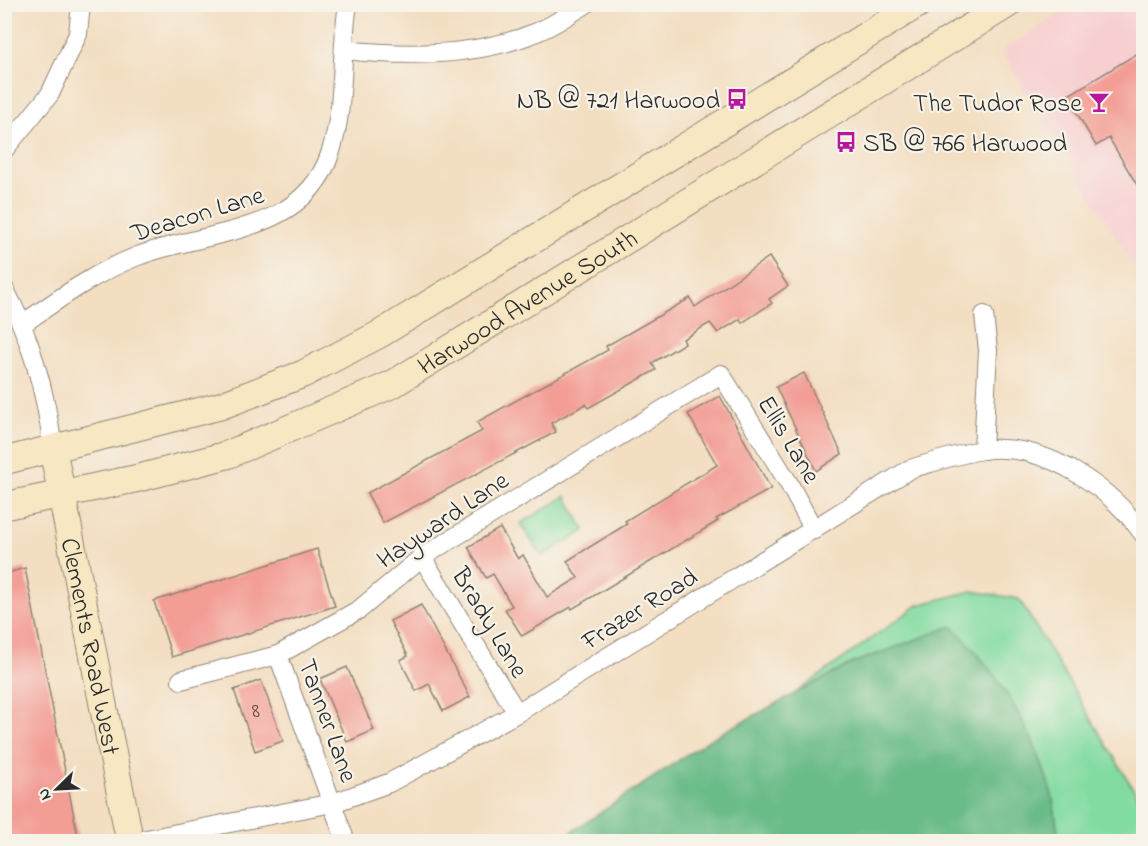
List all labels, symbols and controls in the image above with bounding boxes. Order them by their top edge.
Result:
place label: NB @ 721 Harwood [517,83,720,121]
place label: The Tudor Rose [913,86,1082,124]
bus stop icon: NB @ 721 Harwood [725,87,749,111]
bar icon: The Tudor Rose [1087,90,1111,114]
place label: SB @ 766 Harwood [863,126,1068,164]
bus stop icon: SB @ 766 Harwood [834,130,858,154]
street label: Deacon Lane [126,178,269,254]
street label: Harwood Avenue South [411,221,646,386]
street label: Ellis Lane [746,389,829,492]
street label: Hayward Lane [370,463,518,580]
street label: Clements Road West [49,535,129,759]
street label: Brady Lane [440,560,537,686]
street label: Frazer Road [574,560,706,662]
street label: Tanner Lane [286,654,366,788]
house number: 8 [252,696,260,728]
north arrow [27,759,87,819]
text: N [32,784,58,804]

